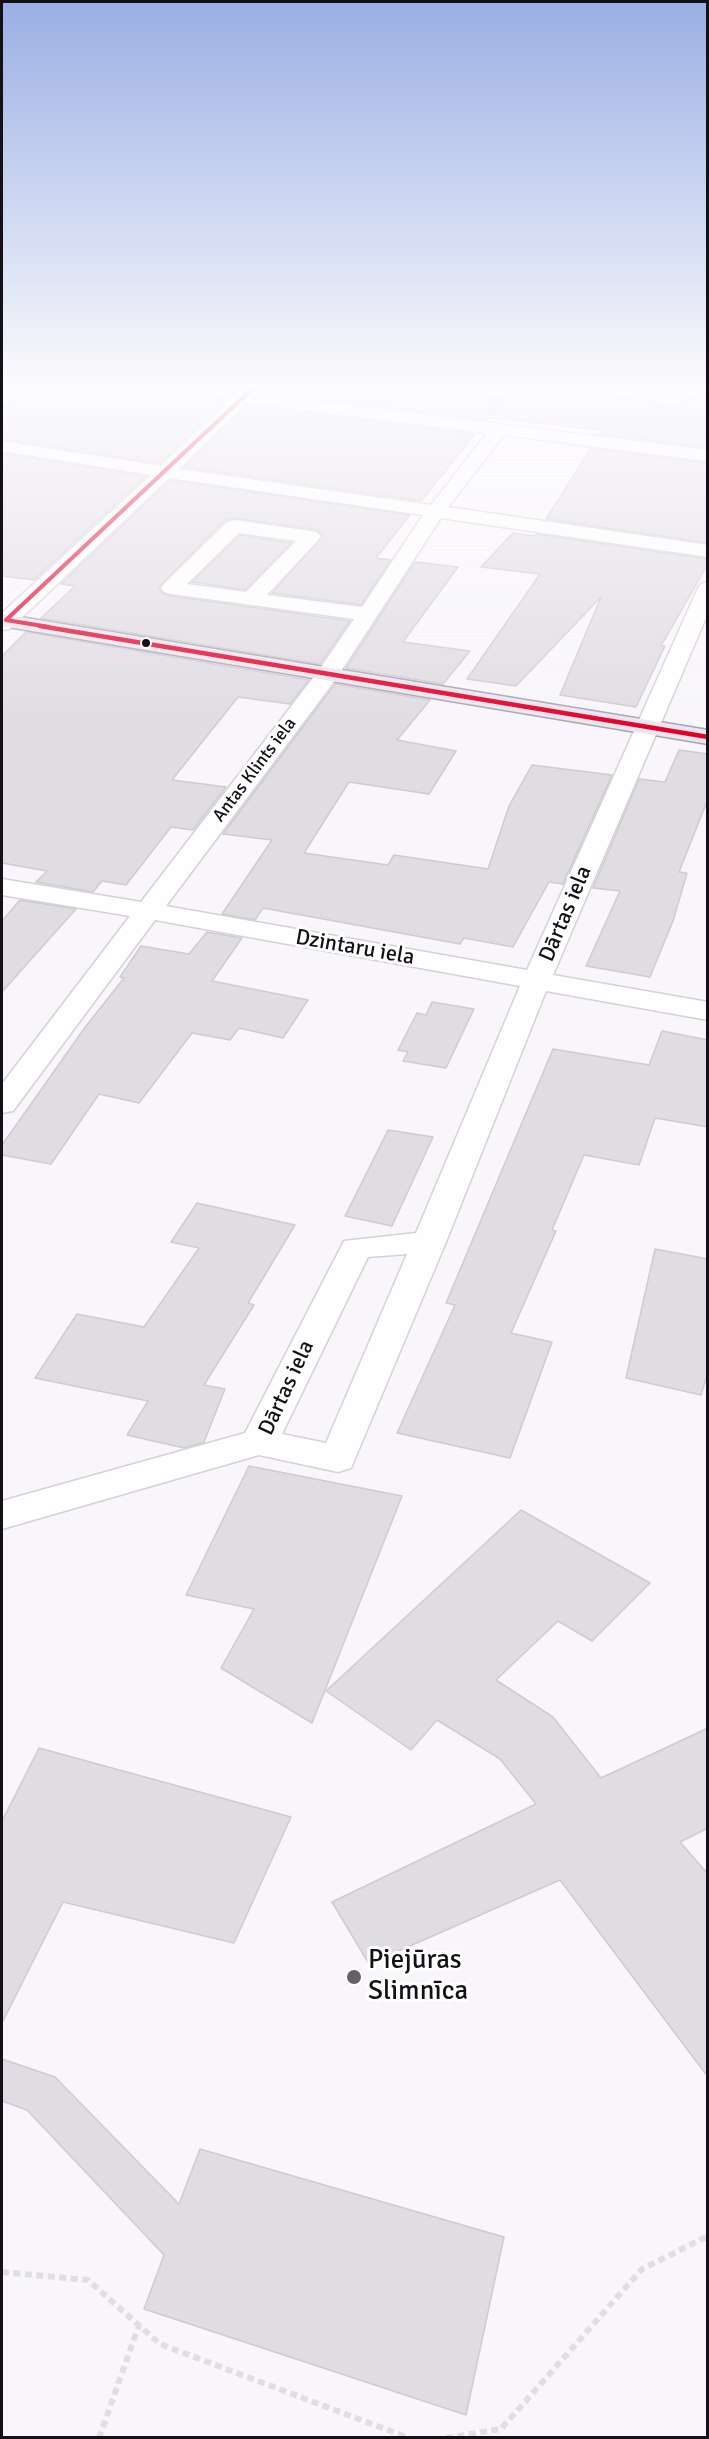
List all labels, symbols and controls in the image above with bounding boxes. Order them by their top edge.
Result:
unlabelled marker [140,637,152,649]
street label: Antas Klints iela [209,714,301,826]
street label: Dārtas iela [534,862,598,966]
street label: Dzintaru iela [294,925,416,971]
street label: Dārtas iela [254,1336,320,1440]
place label: Piejūras Slimnīca [368,1945,468,2008]
marker: Piejūras Slimnīca [345,1968,363,1986]

